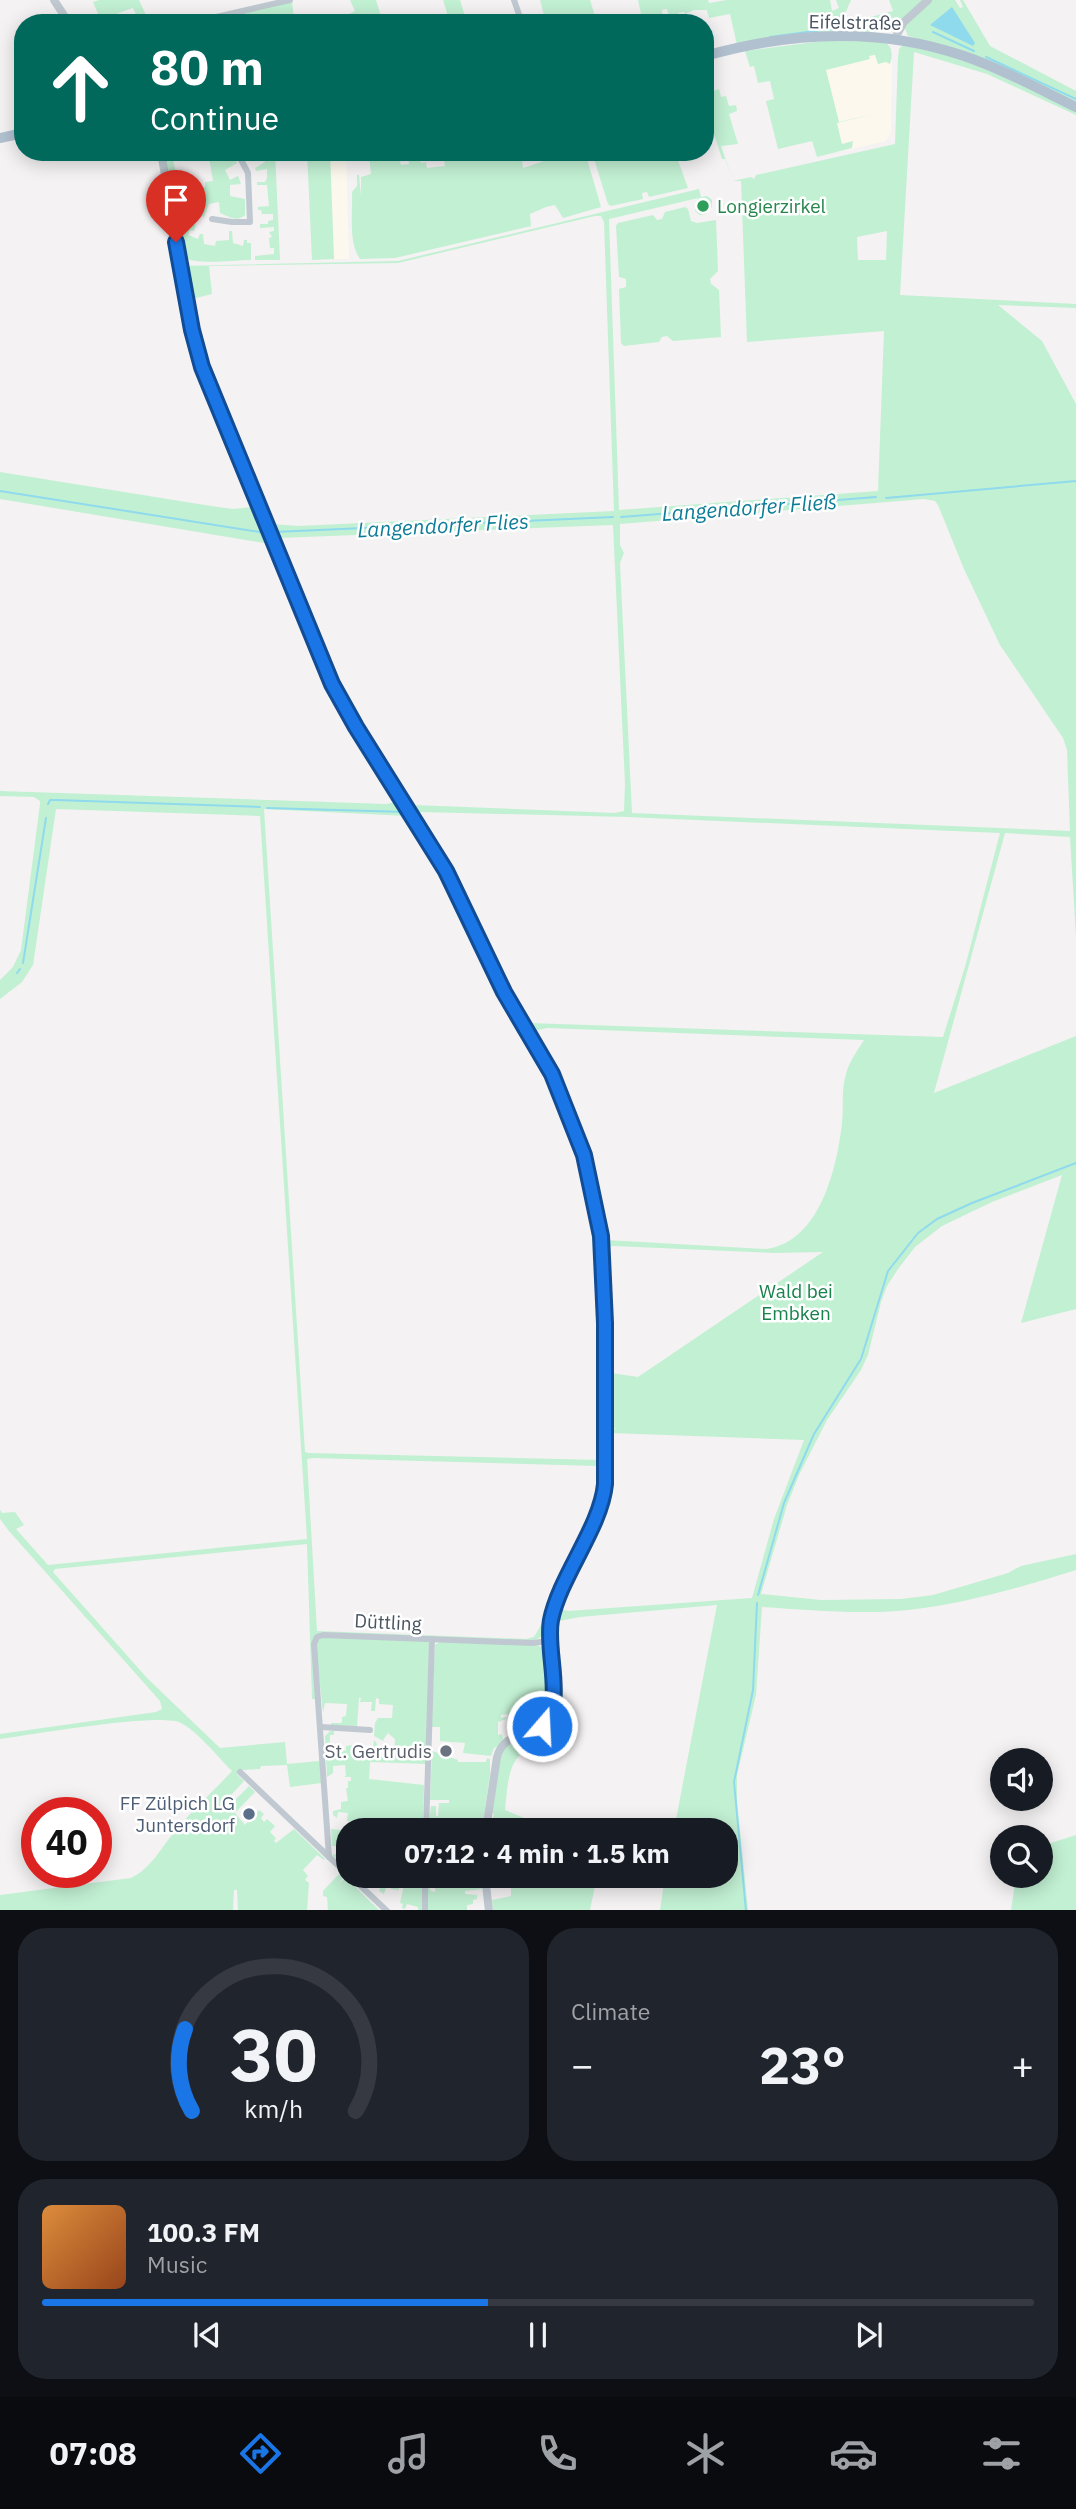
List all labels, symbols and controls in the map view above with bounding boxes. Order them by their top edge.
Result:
street label: Eifelstraße [808,9,902,35]
text: 80 m [150,35,264,98]
icon: ahead [35,42,126,133]
text: Continue [150,97,279,139]
pin [146,170,206,242]
icon: arrive [157,181,195,219]
place label: Longierzirkel [717,194,826,218]
marker: Longierzirkel [695,198,711,214]
water label: Langendorfer Fließ [661,487,837,527]
water label: Langendorfer Flies [357,507,529,543]
park label: Wald bei Embken [759,1279,833,1325]
street label: Düttling [354,1608,422,1636]
position arrow [505,1689,579,1763]
place label: St. Gertrudis [324,1739,432,1763]
marker: St. Gertrudis [438,1743,454,1759]
map controls [990,1748,1053,1888]
button: sound [990,1748,1053,1811]
place label: FF Zülpich LG Juntersdorf [120,1791,235,1837]
speed limit sign: 40 [21,1797,112,1888]
marker: FF Zülpich LG Juntersdorf [241,1806,257,1822]
button: search [990,1825,1053,1888]
text: 07:12 · 4 min · 1.5 km [404,1836,670,1870]
text: Climate [571,1996,650,2026]
text: 30 [230,2006,317,2101]
text: 23° [759,2031,846,2098]
text: − [571,2040,594,2089]
text: + [1011,2040,1034,2089]
text: km/h [244,2091,303,2124]
text: 100.3 FM [147,2215,260,2249]
text: Music [147,2249,207,2279]
icon: previous [188,2316,226,2354]
icon: pause [519,2316,557,2354]
icon: next [850,2316,888,2354]
icon: directions [236,2429,285,2478]
icon: music [384,2429,433,2478]
icon: phone [533,2429,582,2478]
icon: climate [681,2429,730,2478]
icon: car [829,2429,878,2478]
icon: filters [977,2429,1026,2478]
text: 07:08 [50,2432,137,2474]

